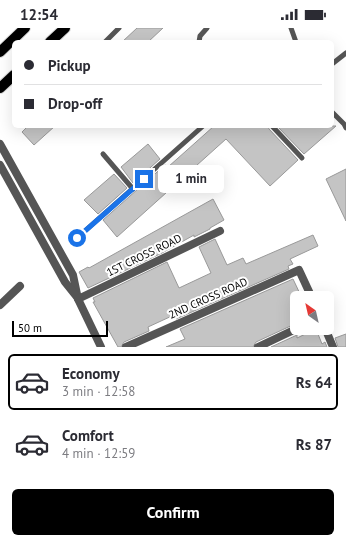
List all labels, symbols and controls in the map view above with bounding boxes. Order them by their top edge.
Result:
text: 12:54 [20,5,58,24]
text: Pickup [48,56,91,75]
text: Drop-off [48,94,102,113]
callout: 1 min [158,165,224,193]
route end [135,170,153,188]
text: 1 min [175,170,207,187]
route start [68,229,86,247]
street label: 1ST CROSS ROAD [104,231,184,279]
street label: 2ND CROSS ROAD [166,274,250,322]
north arrow [290,291,334,335]
map controls [290,291,334,335]
scale bar [12,319,108,338]
text: 50 m [18,321,42,335]
icon: car [14,364,50,400]
text: Economy [62,364,120,383]
text: Rs 64 [296,373,332,392]
text: 3 min · 12:58 [62,383,135,400]
icon: car [14,426,50,462]
text: Comfort [62,426,114,445]
text: Rs 87 [296,435,332,454]
text: 4 min · 12:59 [62,445,135,462]
button: Confirm [12,489,334,535]

